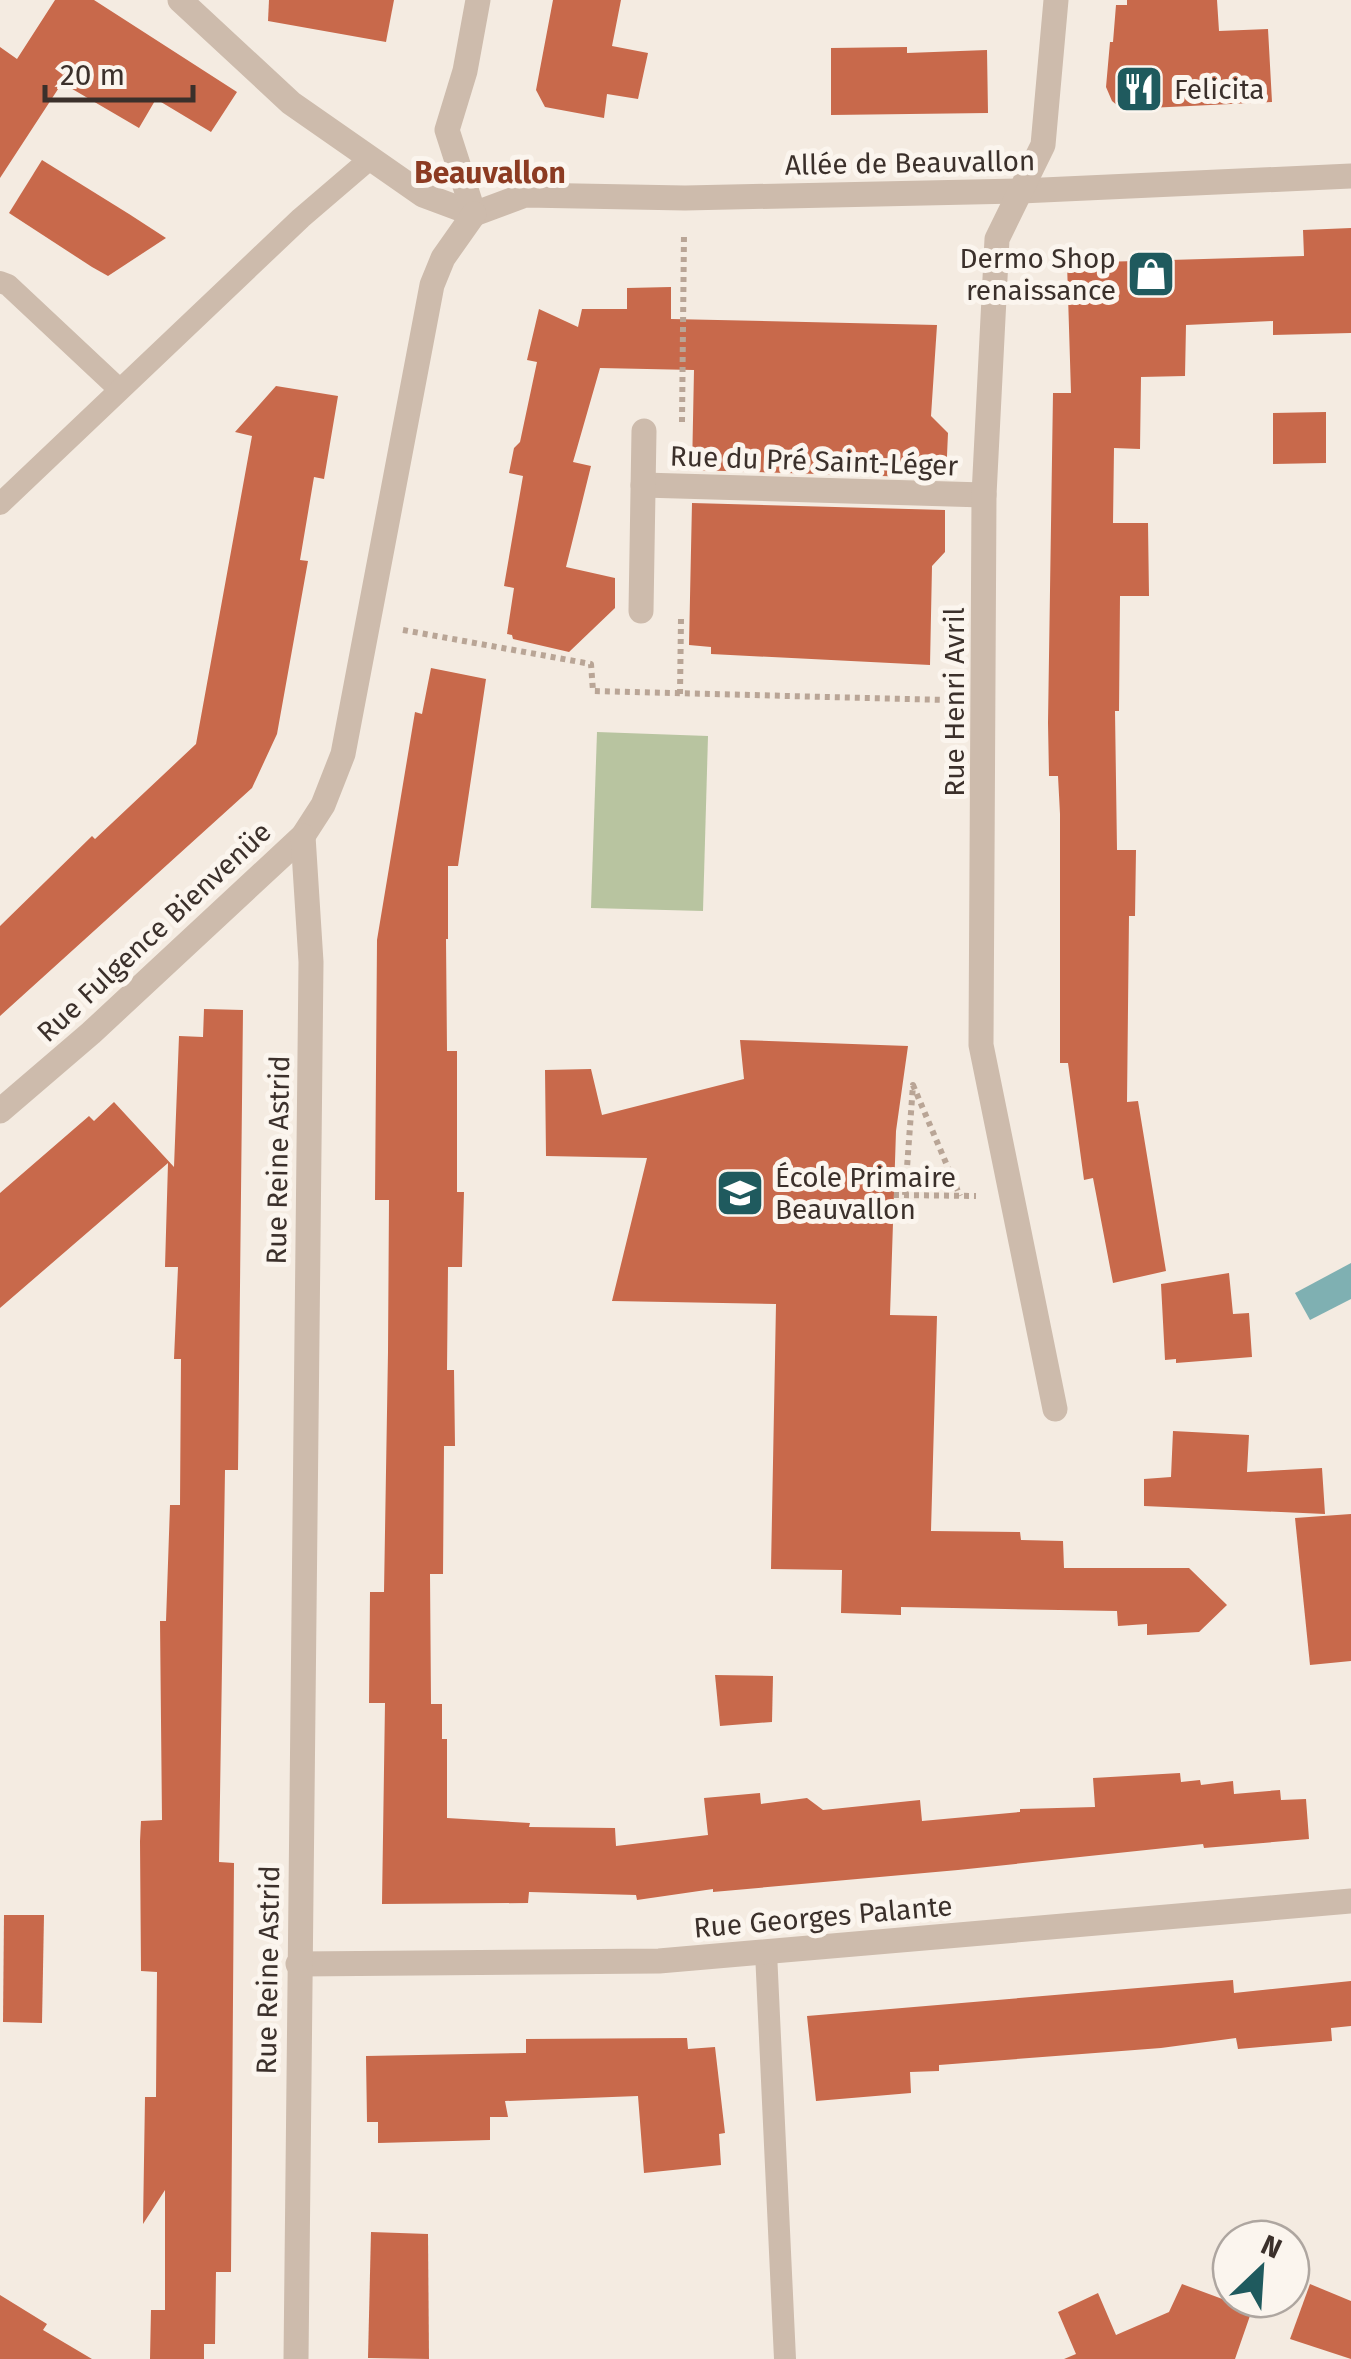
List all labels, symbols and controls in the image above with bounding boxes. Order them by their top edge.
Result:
scale bar [45,40,192,102]
text: 20 m [60,57,125,93]
restaurant icon: Felicita [1113,63,1165,115]
place label: Felicita [1174,73,1265,106]
street label: Allée de Beauvallon [784,144,1036,182]
district label: Beauvallon [414,155,566,191]
place label: Dermo Shop renaissance [959,242,1116,307]
shop icon: Dermo Shop renaissance [1125,248,1177,300]
street label: Rue du Pré Saint-Léger [669,439,959,483]
street label: Rue Henri Avril [938,607,971,797]
street label: Rue Fulgence Bienvenüe [30,815,278,1049]
street label: Rue Reine Astrid [260,1055,296,1265]
place label: École Primaire Beauvallon [775,1161,956,1226]
school or university icon: École Primaire Beauvallon [714,1167,766,1219]
street label: Rue Reine Astrid [250,1865,286,2075]
street label: Rue Georges Palante [692,1889,954,1945]
north arrow [1211,2219,1311,2319]
text: N [1256,2228,1287,2266]

